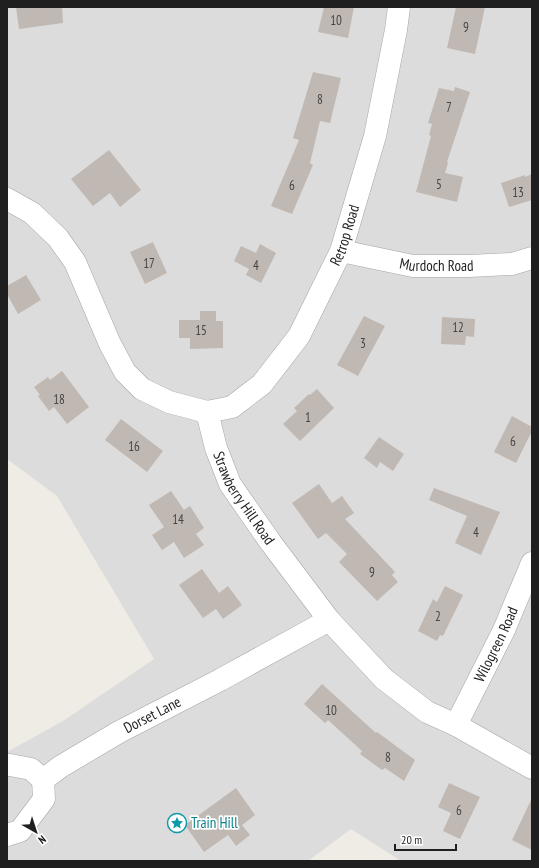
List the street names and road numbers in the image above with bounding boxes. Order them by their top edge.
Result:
street label: Retrop Road [325,202,363,269]
street label: Murdoch Road [398,253,474,275]
street label: Strawberry Hill Road [209,449,279,548]
street label: Wilogreen Road [469,604,522,685]
street label: Dorset Lane [120,692,184,737]

